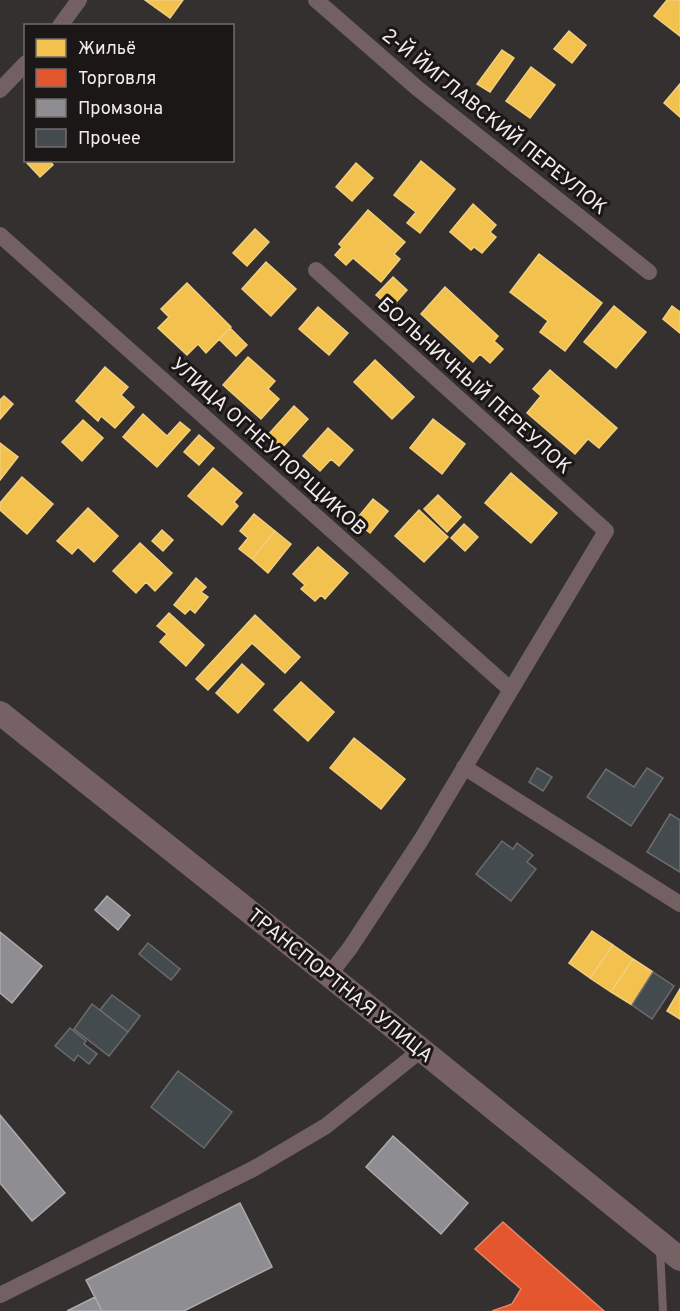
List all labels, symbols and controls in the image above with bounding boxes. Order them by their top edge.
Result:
street label: 2-Й ЙИГЛАВСКИЙ ПЕРЕУЛОК [376,22,613,222]
legend [24,24,234,162]
text: Жильё [78,38,136,61]
text: Торговля [78,68,156,91]
text: Промзона [78,98,163,121]
text: Прочее [78,128,141,151]
street label: БОЛЬНИЧНЫЙ ПЕРЕУЛОК [371,291,578,481]
street label: УЛИЦА ОГНЕУПОРЩИКОВ [164,353,371,542]
street label: ТРАНСПОРТНАЯ УЛИЦА [242,904,438,1070]

